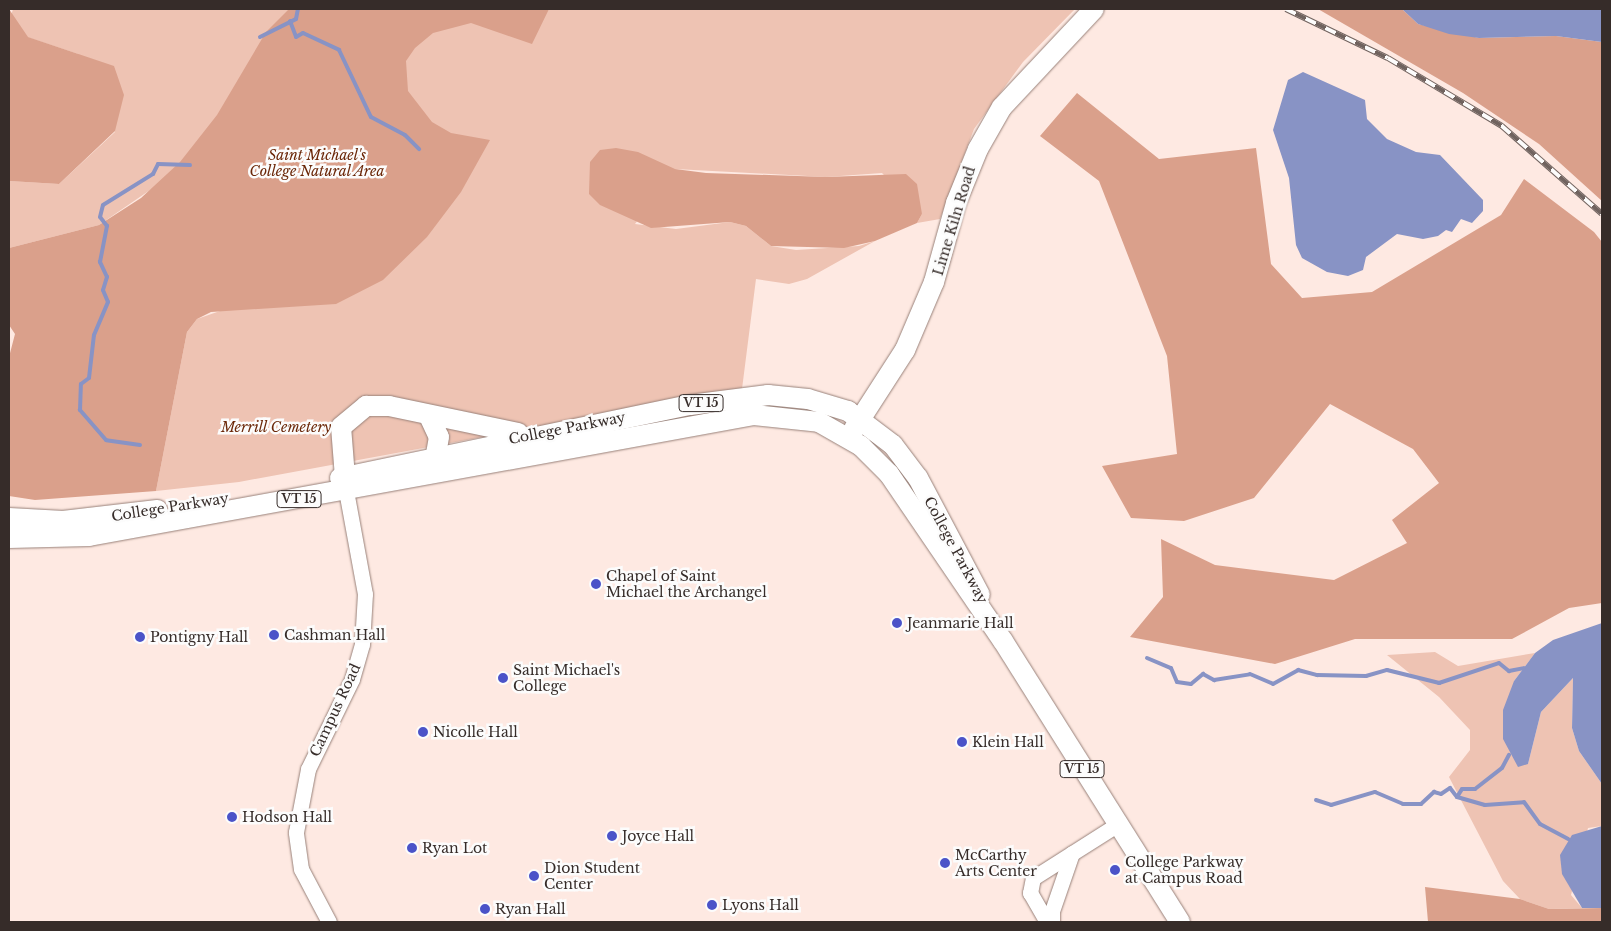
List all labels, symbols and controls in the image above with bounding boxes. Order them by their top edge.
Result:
park label: Saint Michael's College Natural Area [249,147,385,180]
street label: Lime Kiln Road [929,164,979,278]
road number: VT 15 [677,393,725,412]
street label: College Parkway [507,408,627,448]
park label: Merrill Cemetery [221,419,331,435]
street label: College Parkway [110,489,230,525]
road number: VT 15 [275,489,323,508]
street label: College Parkway [921,494,991,606]
place label: Chapel of Saint Michael the Archangel [606,568,767,600]
marker: Chapel of Saint Michael the Archangel [590,578,602,590]
place label: Jeanmarie Hall [907,615,1014,631]
marker: Jeanmarie Hall [891,617,903,629]
place label: Cashman Hall [284,627,385,643]
place label: Pontigny Hall [150,629,249,645]
marker: Cashman Hall [268,629,280,641]
marker: Pontigny Hall [134,631,146,643]
street label: Campus Road [306,661,364,759]
place label: Saint Michael's College [513,662,620,694]
marker: Saint Michael's College [497,672,509,684]
place label: Nicolle Hall [433,724,518,740]
marker: Nicolle Hall [417,726,429,738]
place label: Klein Hall [972,734,1044,750]
marker: Klein Hall [956,736,968,748]
road number: VT 15 [1058,760,1106,779]
place label: Hodson Hall [242,809,332,825]
marker: Hodson Hall [226,811,238,823]
place label: Joyce Hall [622,828,694,844]
marker: Joyce Hall [606,830,618,842]
place label: Ryan Lot [422,840,487,856]
marker: Ryan Lot [406,842,418,854]
place label: McCarthy Arts Center [955,847,1037,880]
place label: College Parkway at Campus Road [1125,854,1244,886]
marker: McCarthy Arts Center [939,857,951,869]
place label: Dion Student Center [544,860,640,892]
marker: College Parkway at Campus Road [1109,864,1121,876]
marker: Dion Student Center [528,870,540,882]
place label: Lyons Hall [722,897,799,913]
marker: Lyons Hall [706,899,718,911]
place label: Ryan Hall [495,901,566,917]
marker: Ryan Hall [479,903,491,915]

